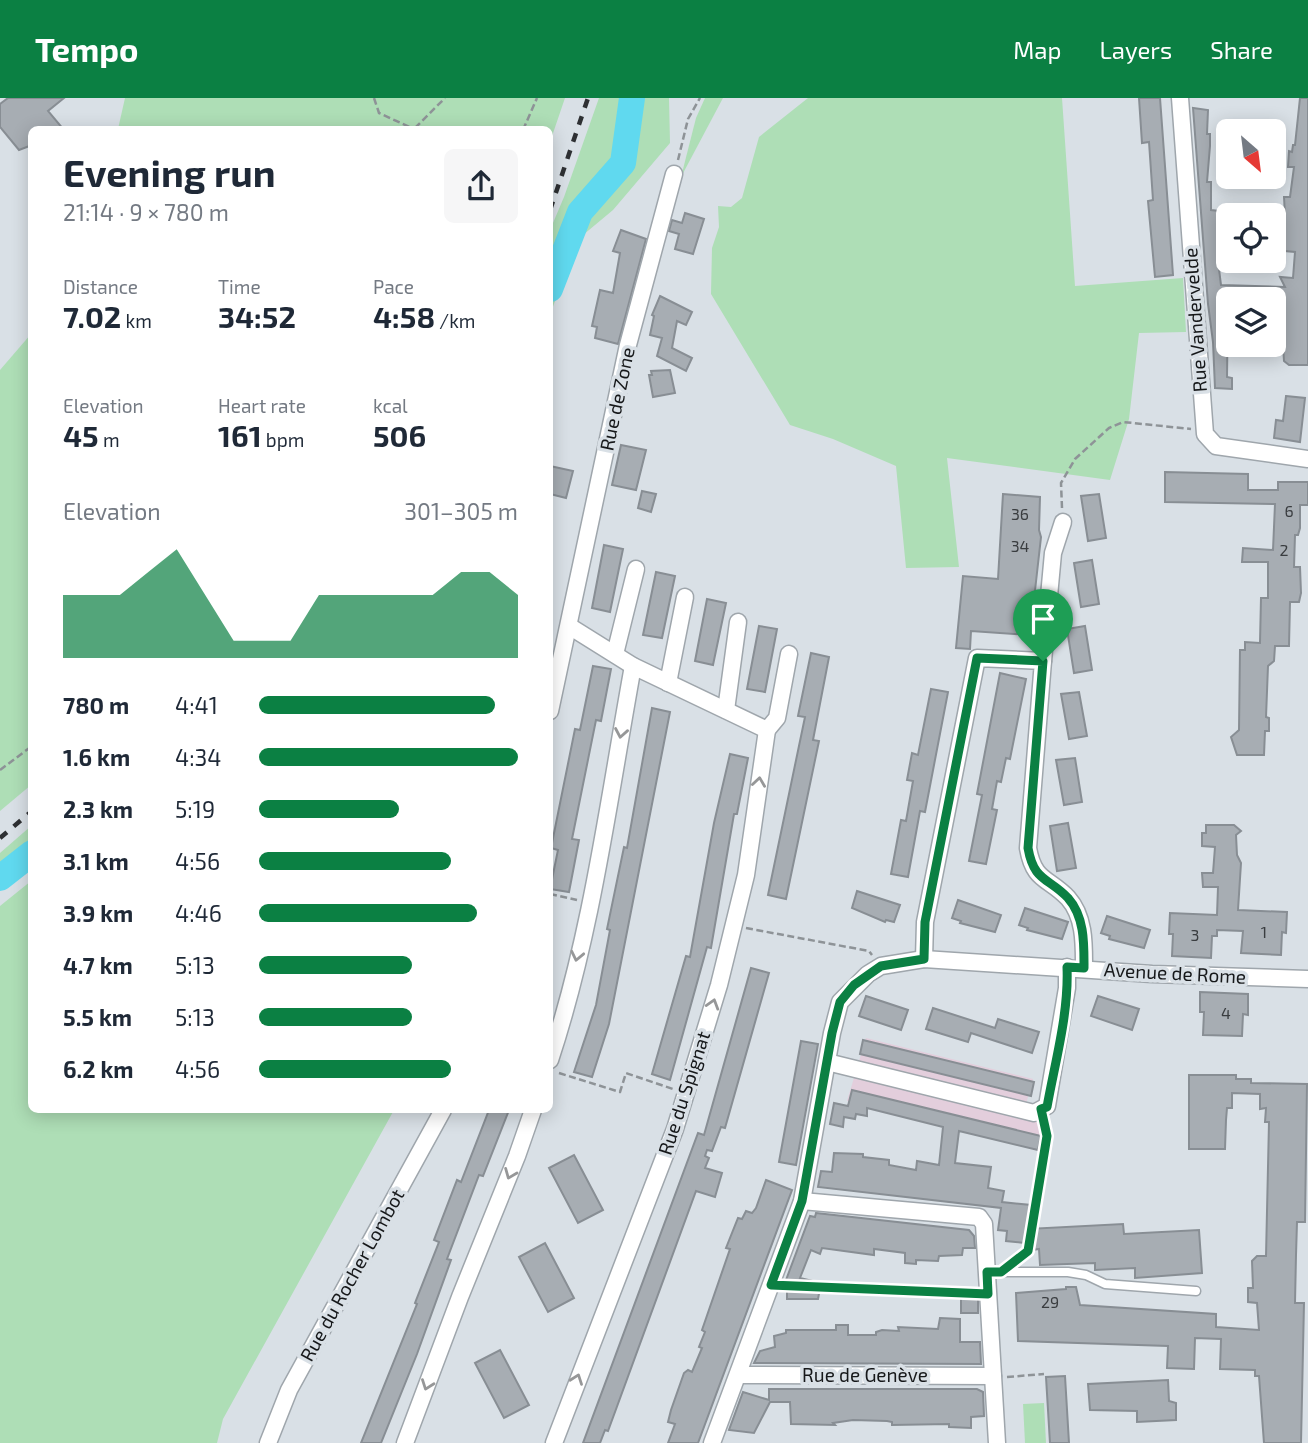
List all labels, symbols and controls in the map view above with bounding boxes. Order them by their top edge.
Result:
text: Tempo [35,29,139,69]
text: Map [1013,35,1061,64]
text: Layers [1099,35,1172,64]
text: Share [1210,35,1273,64]
north arrow [1216,119,1286,189]
map controls [1216,119,1286,357]
text: Evening run [63,149,276,195]
button: share [444,149,518,223]
text: 21:14 · 9 × 780 m [63,198,229,226]
button: locate [1216,203,1286,273]
street label: Rue Vandervelde [1178,247,1211,393]
text: Distance [63,275,138,298]
text: Time [218,275,261,298]
text: Pace [373,275,414,298]
button: layers [1216,287,1286,357]
text: 7.02 [63,298,121,334]
text: 34:52 [218,298,296,334]
text: 4:58 [373,298,435,334]
text: km [121,309,152,332]
text: /km [435,309,475,332]
street label: Rue de Zone [594,345,639,453]
text: Elevation [63,394,144,417]
text: Heart rate [218,394,306,417]
text: kcal [373,394,408,417]
text: 45 [63,417,99,453]
text: 161 [218,417,262,453]
text: 506 [373,417,426,453]
text: m [99,428,120,451]
text: bpm [262,428,304,451]
text: Elevation [63,497,161,525]
text: 301–305 m [404,497,518,525]
house number: 6 [1284,501,1294,520]
house number: 36 [1011,504,1029,523]
house number: 34 [1011,536,1030,555]
house number: 2 [1280,540,1289,559]
pin [1013,589,1073,661]
icon: arrive [1024,600,1062,638]
text: 780 m [63,691,129,719]
text: 4:41 [175,691,218,719]
one-way arrow [614,727,629,739]
text: 1.6 km [63,743,130,771]
text: 4:34 [175,743,222,771]
one-way arrow [752,776,767,787]
text: 2.3 km [63,795,133,823]
text: 5:19 [175,795,215,823]
text: 3.1 km [63,847,129,875]
text: 4:56 [175,847,220,875]
text: 3.9 km [63,899,133,927]
text: 4:46 [175,899,222,927]
house number: 1 [1261,922,1267,941]
house number: 3 [1191,925,1199,944]
one-way arrow [571,950,586,962]
text: 4.7 km [63,951,133,979]
text: 5:13 [175,951,215,979]
street label: Avenue de Rome [1103,957,1247,988]
one-way arrow [705,998,720,1010]
text: 5.5 km [63,1003,132,1031]
text: 5:13 [175,1003,215,1031]
house number: 4 [1221,1003,1231,1022]
street label: Rue du Spignat [653,1028,714,1158]
text: 6.2 km [63,1055,134,1083]
text: 4:56 [175,1055,220,1083]
one-way arrow [505,1167,519,1179]
street label: Rue du Rocher Lombot [295,1185,409,1365]
house number: 29 [1041,1292,1059,1311]
street label: Rue de Genève [802,1363,928,1386]
one-way arrow [569,1373,583,1385]
one-way arrow [421,1379,435,1391]

